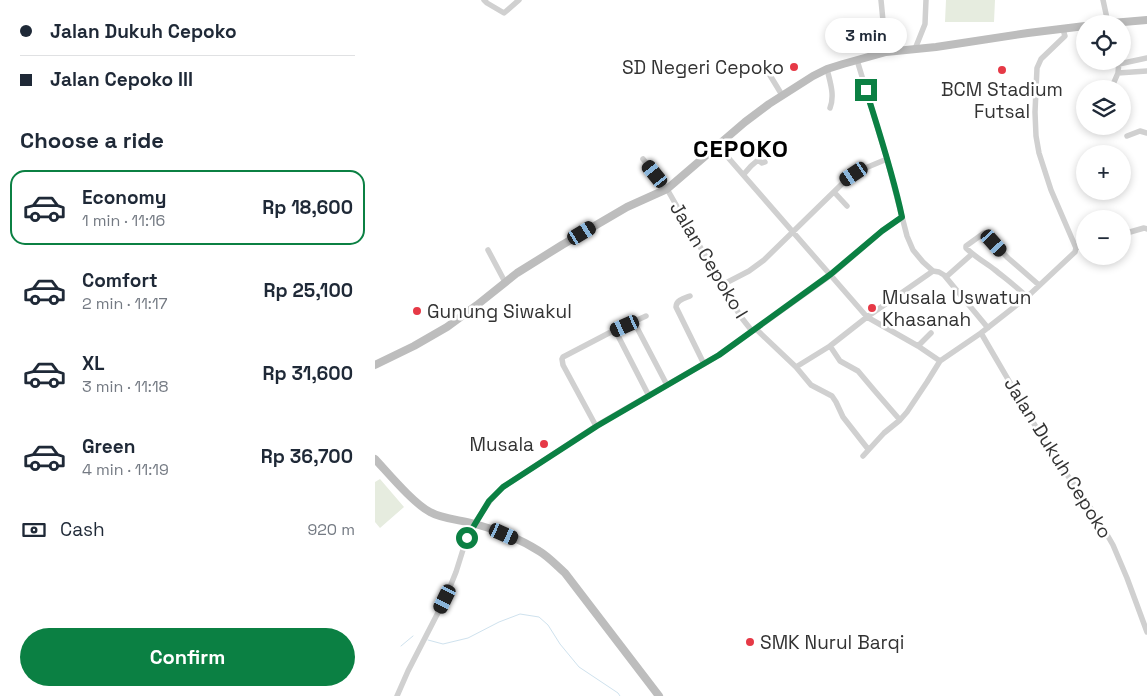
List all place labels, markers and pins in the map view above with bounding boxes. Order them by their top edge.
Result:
place label: SD Negeri Cepoko [622,55,784,80]
marker: SD Negeri Cepoko [788,61,800,73]
marker: BCM Stadium Futsal [996,64,1008,76]
place label: BCM Stadium Futsal [941,77,1063,124]
place label: Musala Uswatun Khasanah [882,285,1031,332]
place label: Gunung Siwakul [427,299,572,324]
marker: Musala Uswatun Khasanah [866,302,878,314]
marker: Gunung Siwakul [411,305,423,317]
place label: Musala [469,432,534,457]
marker: Musala [538,438,550,450]
place label: SMK Nurul Barqi [760,630,904,655]
marker: SMK Nurul Barqi [744,636,756,648]

